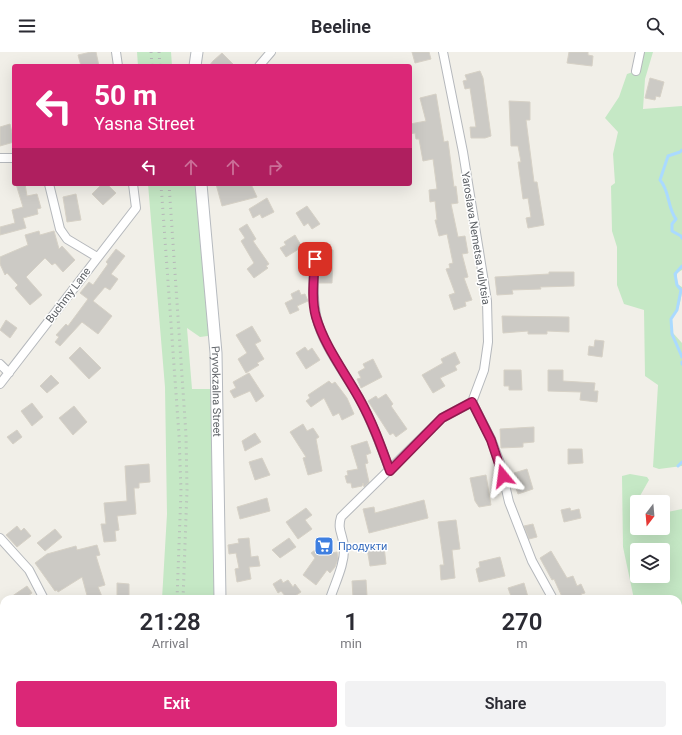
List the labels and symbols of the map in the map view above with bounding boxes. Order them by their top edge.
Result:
street label: Yaroslava Nemetsa vulytsia [459,171,492,306]
pin [298,242,332,276]
street label: Buchmy Lane [43,265,94,326]
street label: Pryvokzalna Street [208,345,223,437]
position arrow [482,455,524,497]
north arrow [630,495,670,535]
supermarket icon: Продукти [313,535,335,557]
place label: Продукти [338,540,387,553]

